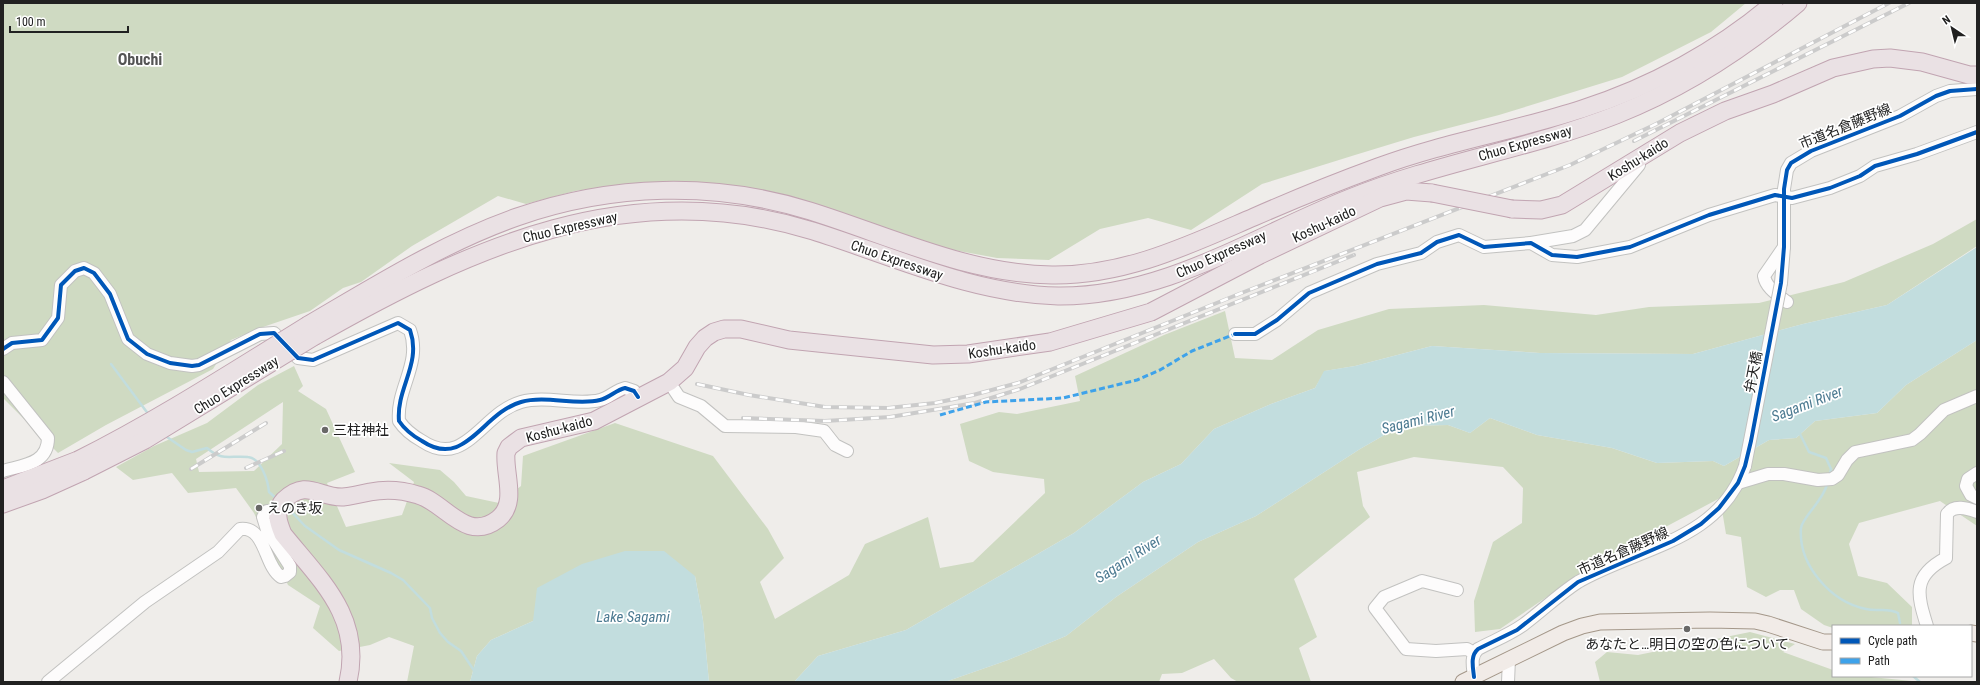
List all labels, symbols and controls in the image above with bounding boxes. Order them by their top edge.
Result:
scale bar [10,8,128,34]
north arrow [1932,8,1972,48]
text: N [1940,13,1953,27]
text: 100 m [16,15,46,29]
district label: Obuchi [118,50,162,69]
street label: 市道名倉藤野線 [1797,100,1893,152]
street label: Chuo Expressway [1476,122,1574,164]
street label: Koshu-kaido [1605,134,1671,184]
street label: Koshu-kaido [1290,202,1358,246]
street label: Chuo Expressway [521,208,619,246]
street label: Chuo Expressway [1174,227,1269,281]
street label: Chuo Expressway [849,237,945,283]
street label: Koshu-kaido [967,336,1037,362]
street label: 弁天橋 [1741,350,1765,394]
street label: Chuo Expressway [191,353,281,417]
water label: Sagami River [1769,382,1846,426]
water label: Sagami River [1380,402,1457,438]
street label: Koshu-kaido [524,412,594,446]
place label: 三柱神社 [333,422,389,438]
marker: 三柱神社 [320,425,330,435]
place label: えのき坂 [267,500,323,516]
marker: えのき坂 [254,503,264,513]
street label: 市道名倉藤野線 [1575,524,1671,578]
water label: Sagami River [1092,531,1165,587]
water label: Lake Sagami [596,608,670,626]
marker: あなたと…明日の空の色について [1682,624,1692,634]
legend [1832,625,1972,677]
text: Cycle path [1868,634,1918,648]
place label: あなたと…明日の空の色について [1585,636,1789,652]
text: Path [1868,654,1890,668]

